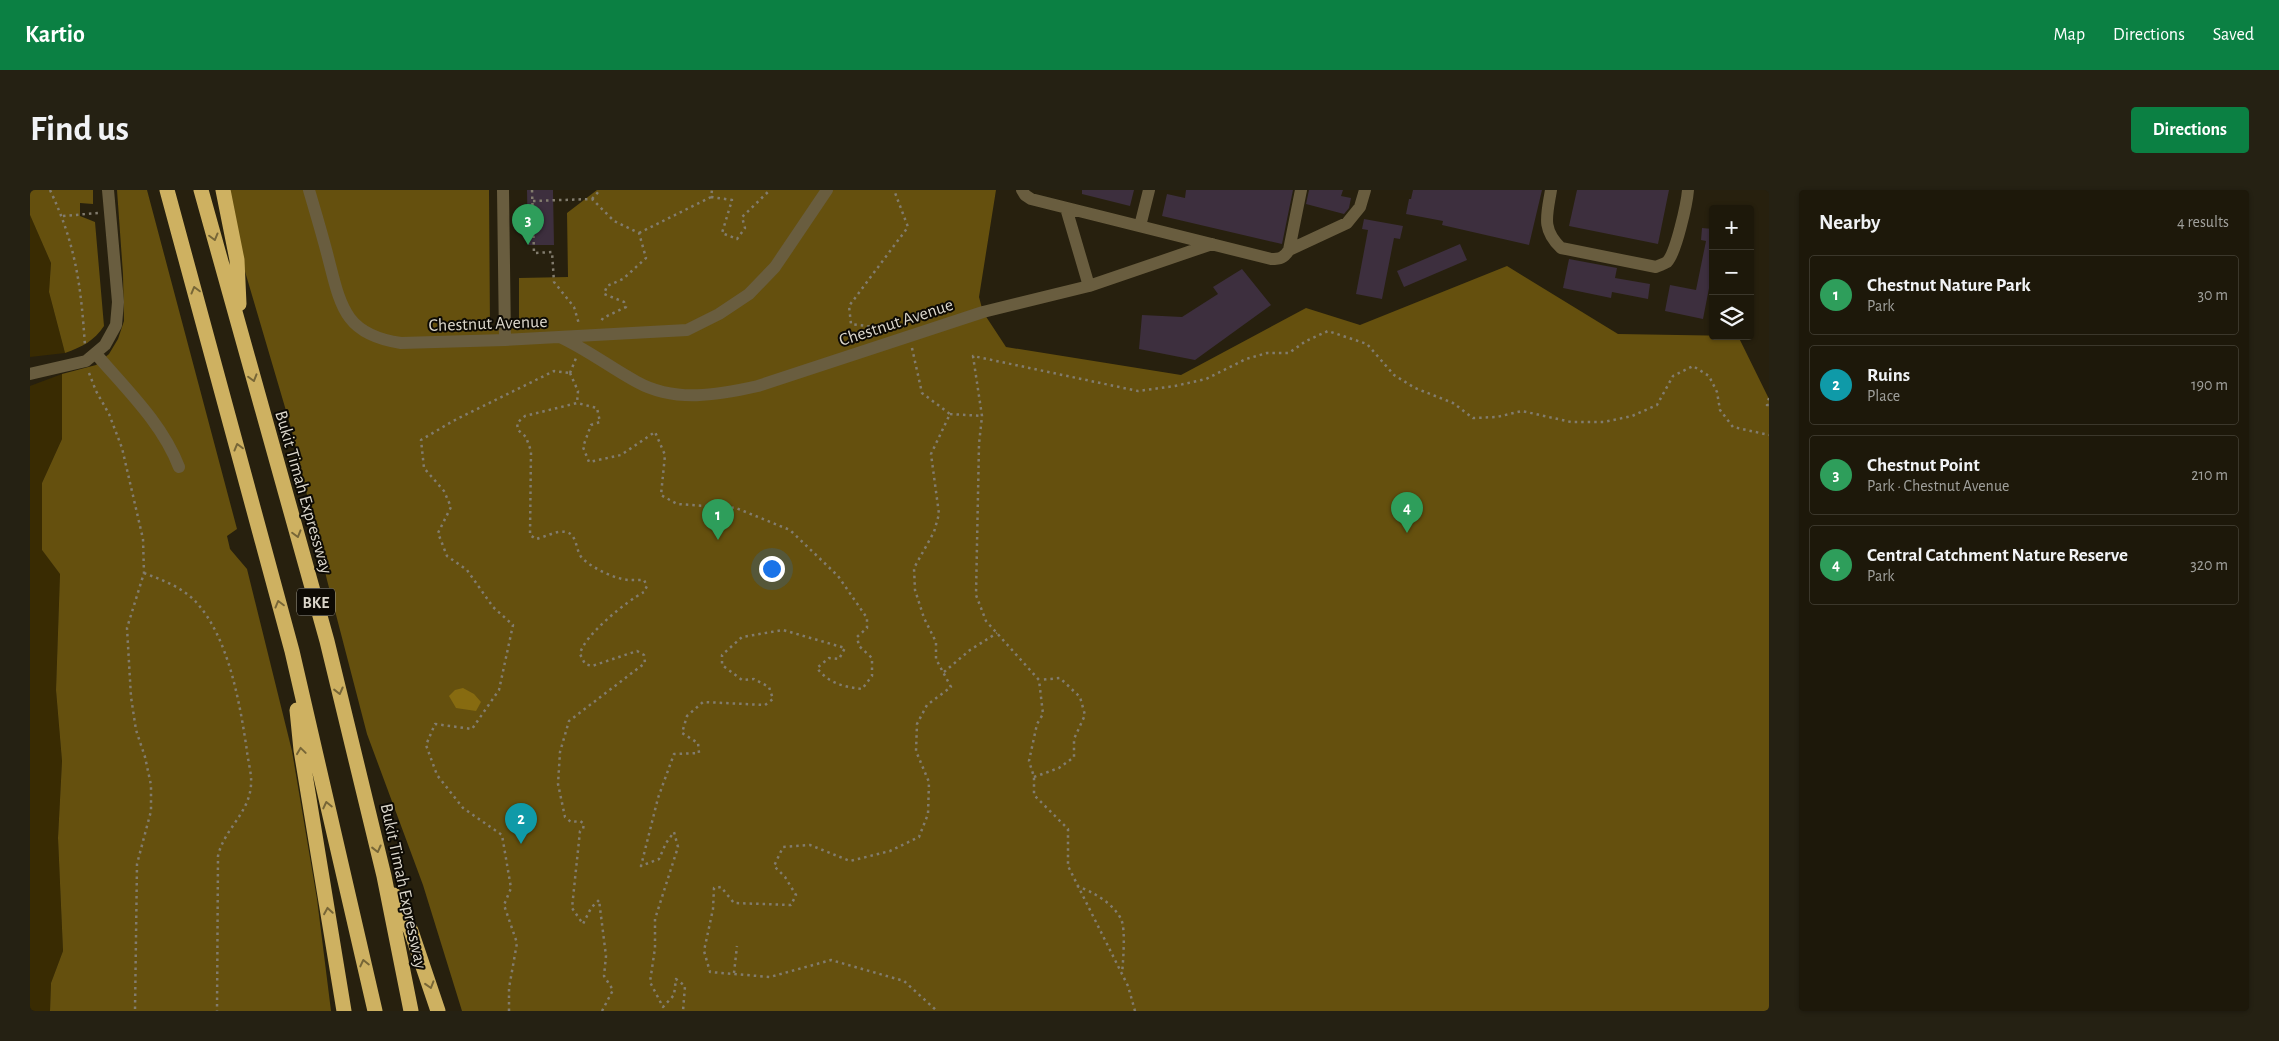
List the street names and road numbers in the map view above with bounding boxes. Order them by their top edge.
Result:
street label: Chestnut Avenue [837,296,956,350]
street label: Chestnut Avenue [428,313,548,335]
street label: Bukit Timah Expressway [271,409,335,576]
road number: BKE [297,588,335,616]
street label: Bukit Timah Expressway [377,802,429,971]

